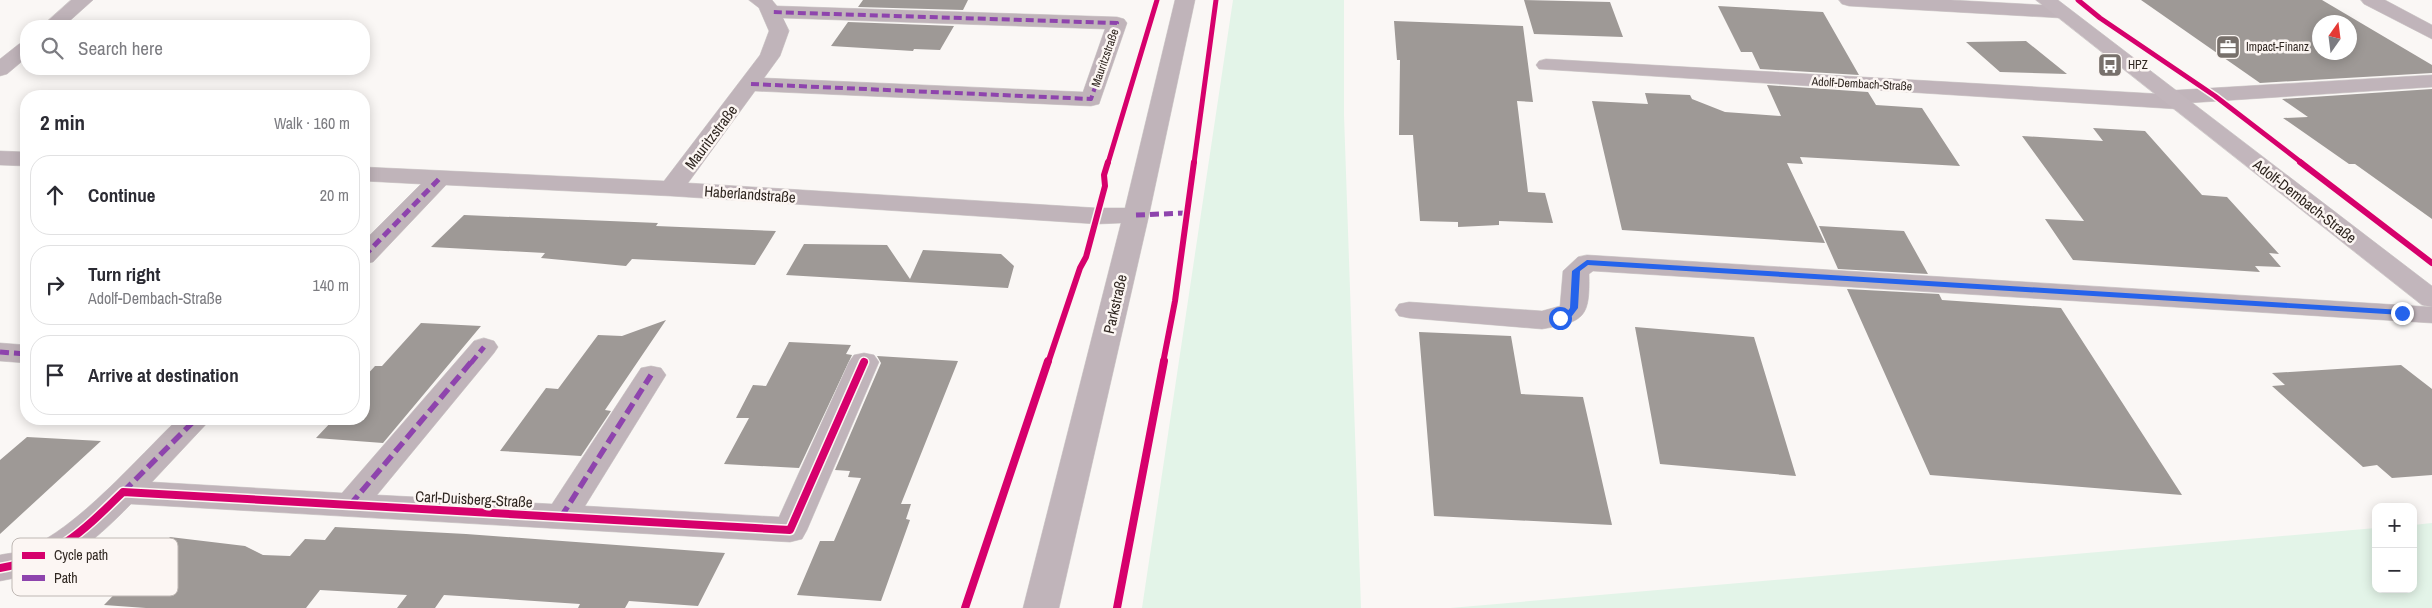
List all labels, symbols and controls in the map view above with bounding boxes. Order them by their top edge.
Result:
north arrow [2312,15,2357,60]
search box [20,20,370,75]
street label: Mauritzstraße [1088,27,1122,89]
icon: search [38,34,66,62]
office icon: Impact-Finanz [2215,34,2241,60]
text: Search here [78,35,163,61]
place label: Impact-Finanz [2246,39,2309,55]
bus stop icon: HPZ [2097,52,2123,78]
place label: HPZ [2128,57,2148,73]
street label: Adolf-Dembach-Straße [1810,73,1913,95]
street label: Mauritzstraße [680,100,742,174]
text: 2 min [40,108,85,137]
text: Walk · 160 m [274,112,350,134]
street label: Adolf-Dembach-Straße [2248,153,2361,248]
street label: Haberlandstraße [704,180,797,208]
icon: ahead [41,181,69,209]
text: Continue [88,182,156,208]
text: 20 m [320,184,349,206]
text: Turn right [88,261,160,287]
icon: right [41,271,69,299]
street label: Parkstraße [1098,272,1132,336]
text: 140 m [313,274,349,296]
text: Adolf-Dembach-Straße [88,287,222,309]
route end [2391,302,2414,325]
route start [1549,307,1572,330]
icon: arrive [41,361,69,389]
text: Arrive at destination [88,362,239,388]
street label: Carl-Duisberg-Straße [415,485,533,513]
map controls [2372,503,2417,593]
button: + [2372,503,2417,548]
legend [12,538,178,596]
text: Cycle path [54,546,108,564]
button: − [2372,548,2417,593]
text: Path [54,569,78,587]

